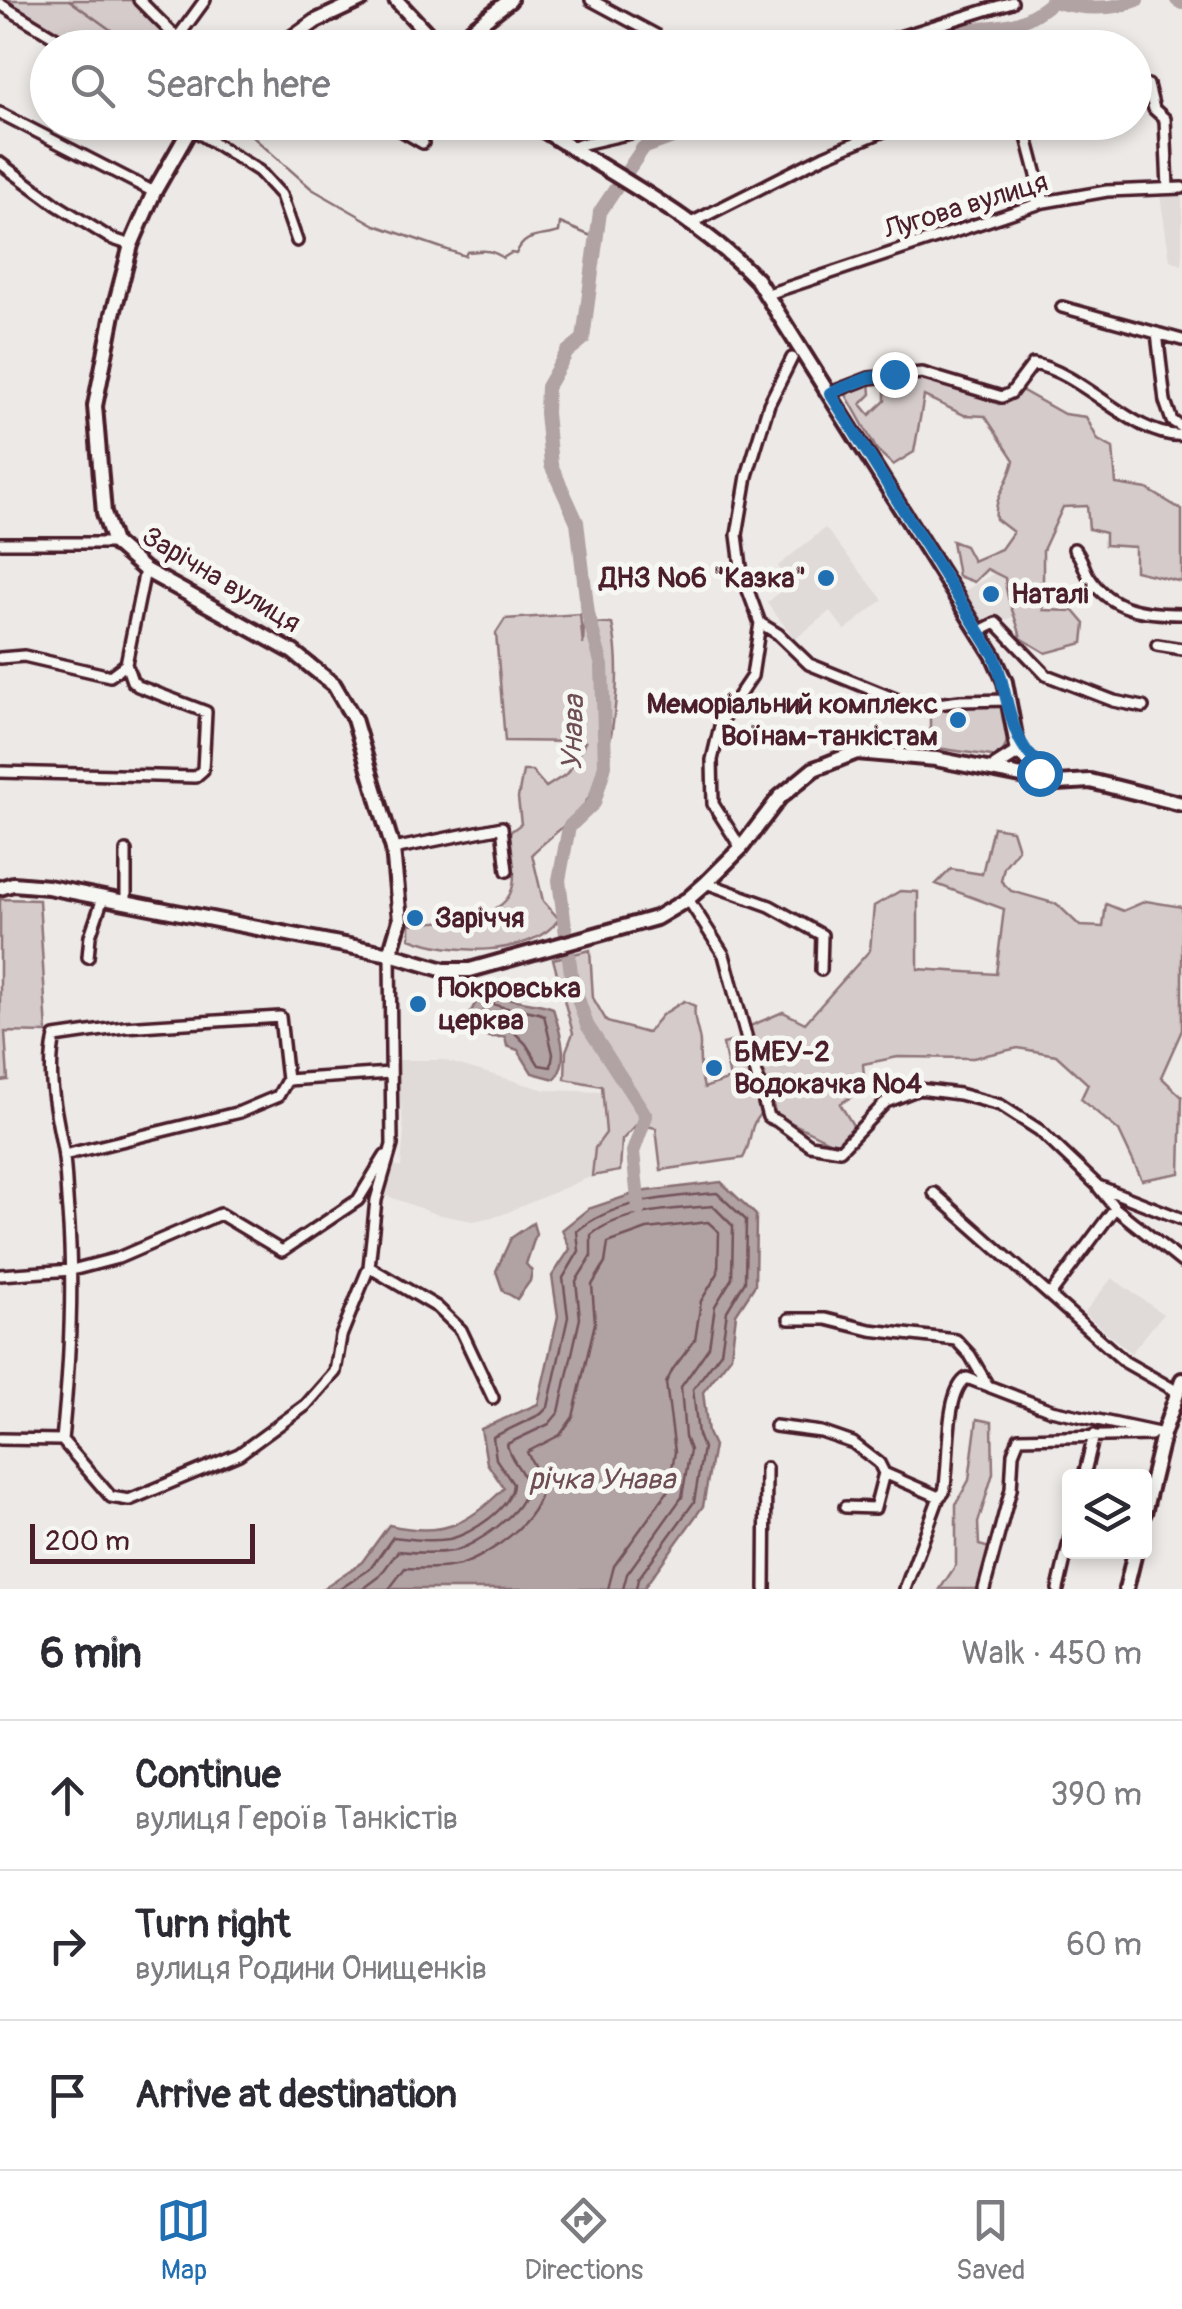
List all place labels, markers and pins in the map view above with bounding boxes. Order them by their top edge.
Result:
place label: ДНЗ №6 "Казка" [597,561,806,596]
marker: ДНЗ №6 "Казка" [815,567,837,589]
place label: Наталі [1011,577,1089,612]
marker: Наталі [980,583,1002,605]
place label: Меморіальний комплекс Воїнам-танкістам [646,687,938,754]
marker: Меморіальний комплекс Воїнам-танкістам [947,709,969,731]
place label: Заріччя [435,901,524,936]
marker: Заріччя [404,907,426,929]
place label: Покровська церква [438,971,581,1038]
marker: Покровська церква [407,993,429,1015]
place label: БМЕУ-2 Водокачка №4 [734,1035,923,1102]
marker: БМЕУ-2 Водокачка №4 [703,1057,725,1079]

